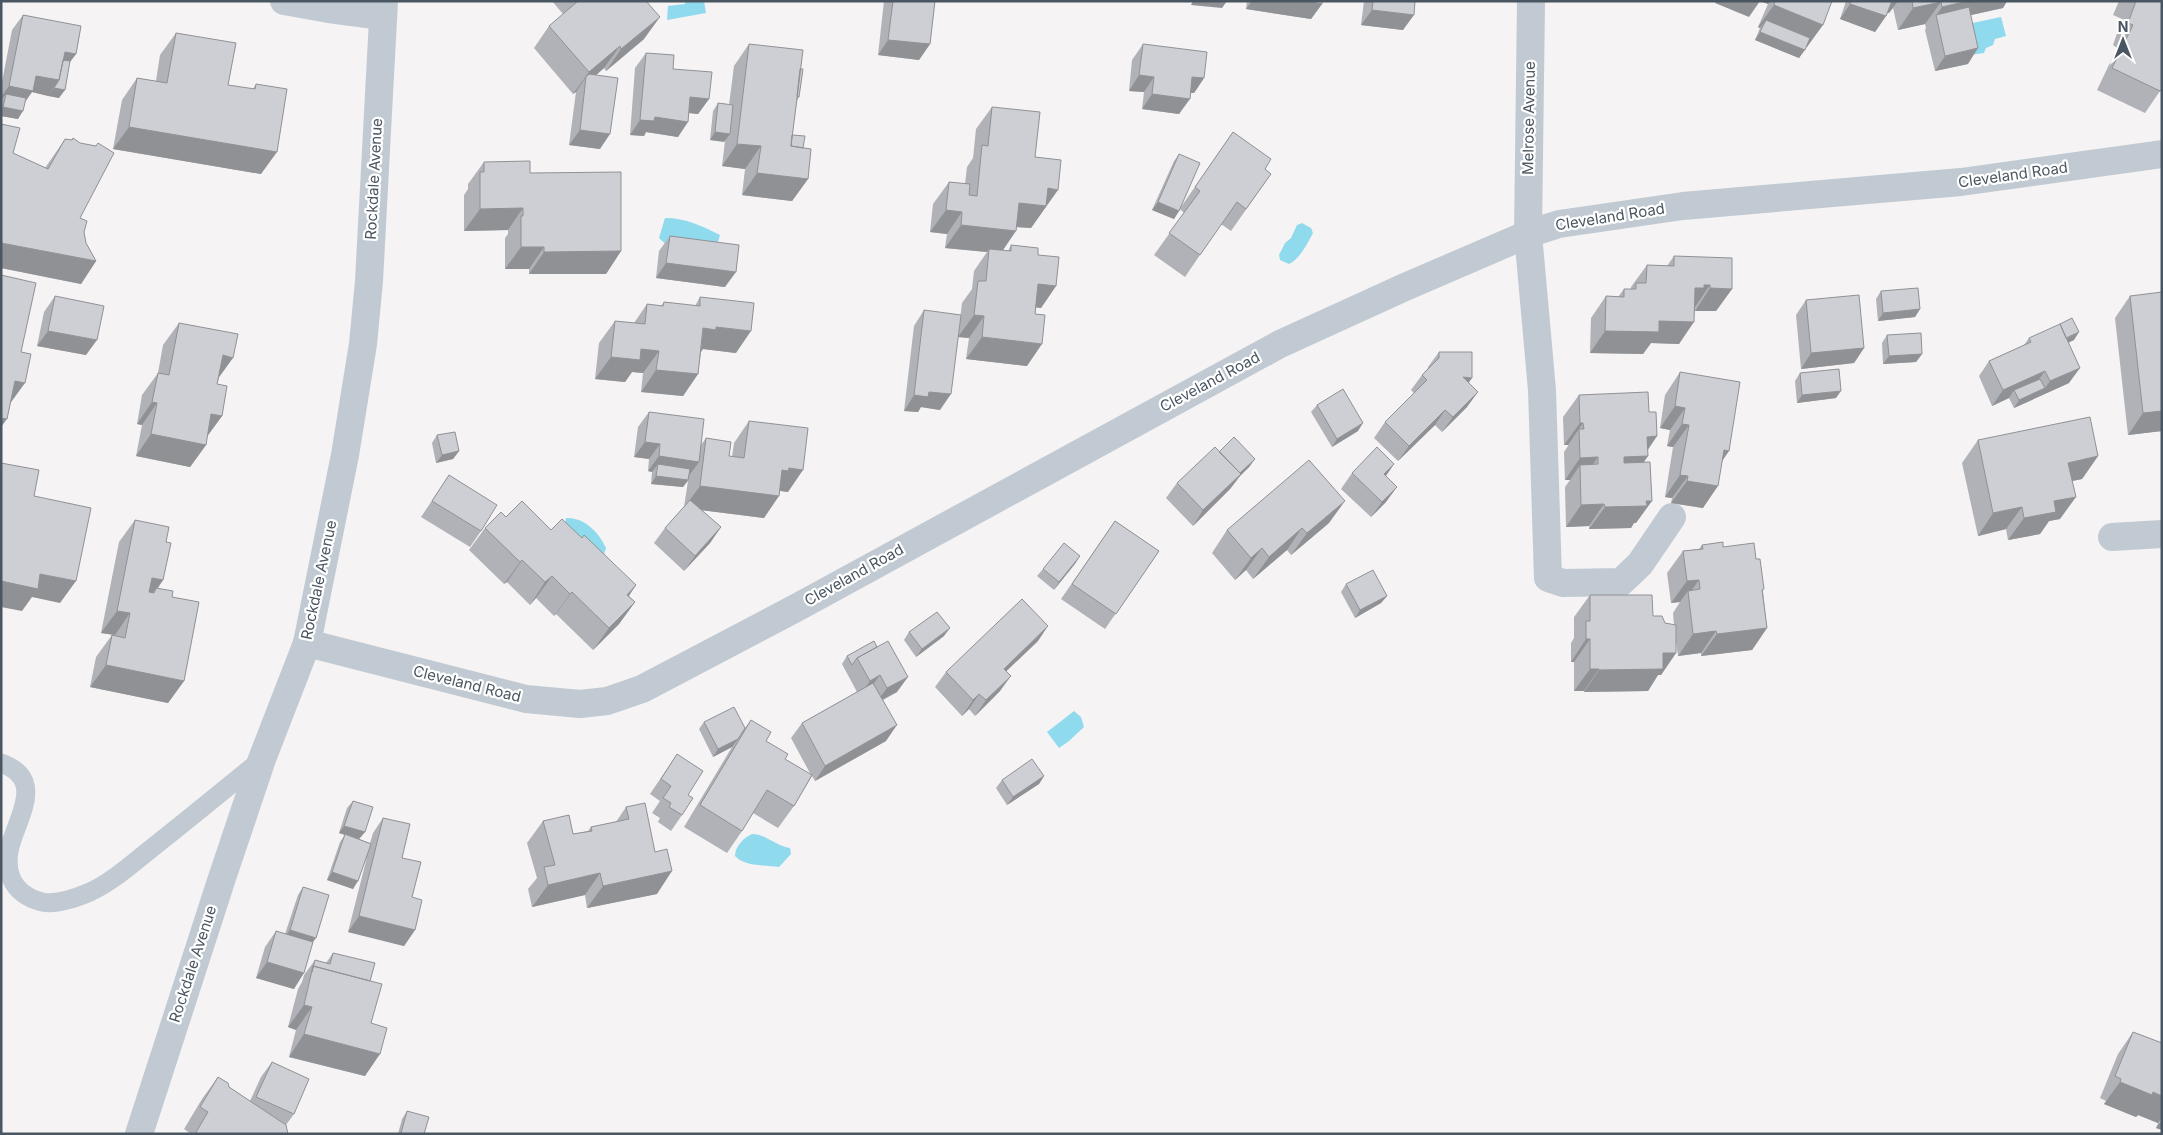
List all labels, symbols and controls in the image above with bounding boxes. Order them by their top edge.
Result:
north arrow [2098,15,2148,65]
text: N [2118,18,2128,35]
street label: Melrose Avenue [1518,61,1539,175]
street label: Rockdale Avenue [361,118,386,240]
street label: Cleveland Road [1957,157,2069,192]
street label: Cleveland Road [1554,198,1666,235]
street label: Cleveland Road [1157,347,1263,416]
street label: Rockdale Avenue [297,518,340,641]
street label: Cleveland Road [801,539,907,610]
street label: Cleveland Road [411,661,523,706]
street label: Rockdale Avenue [165,903,220,1025]

